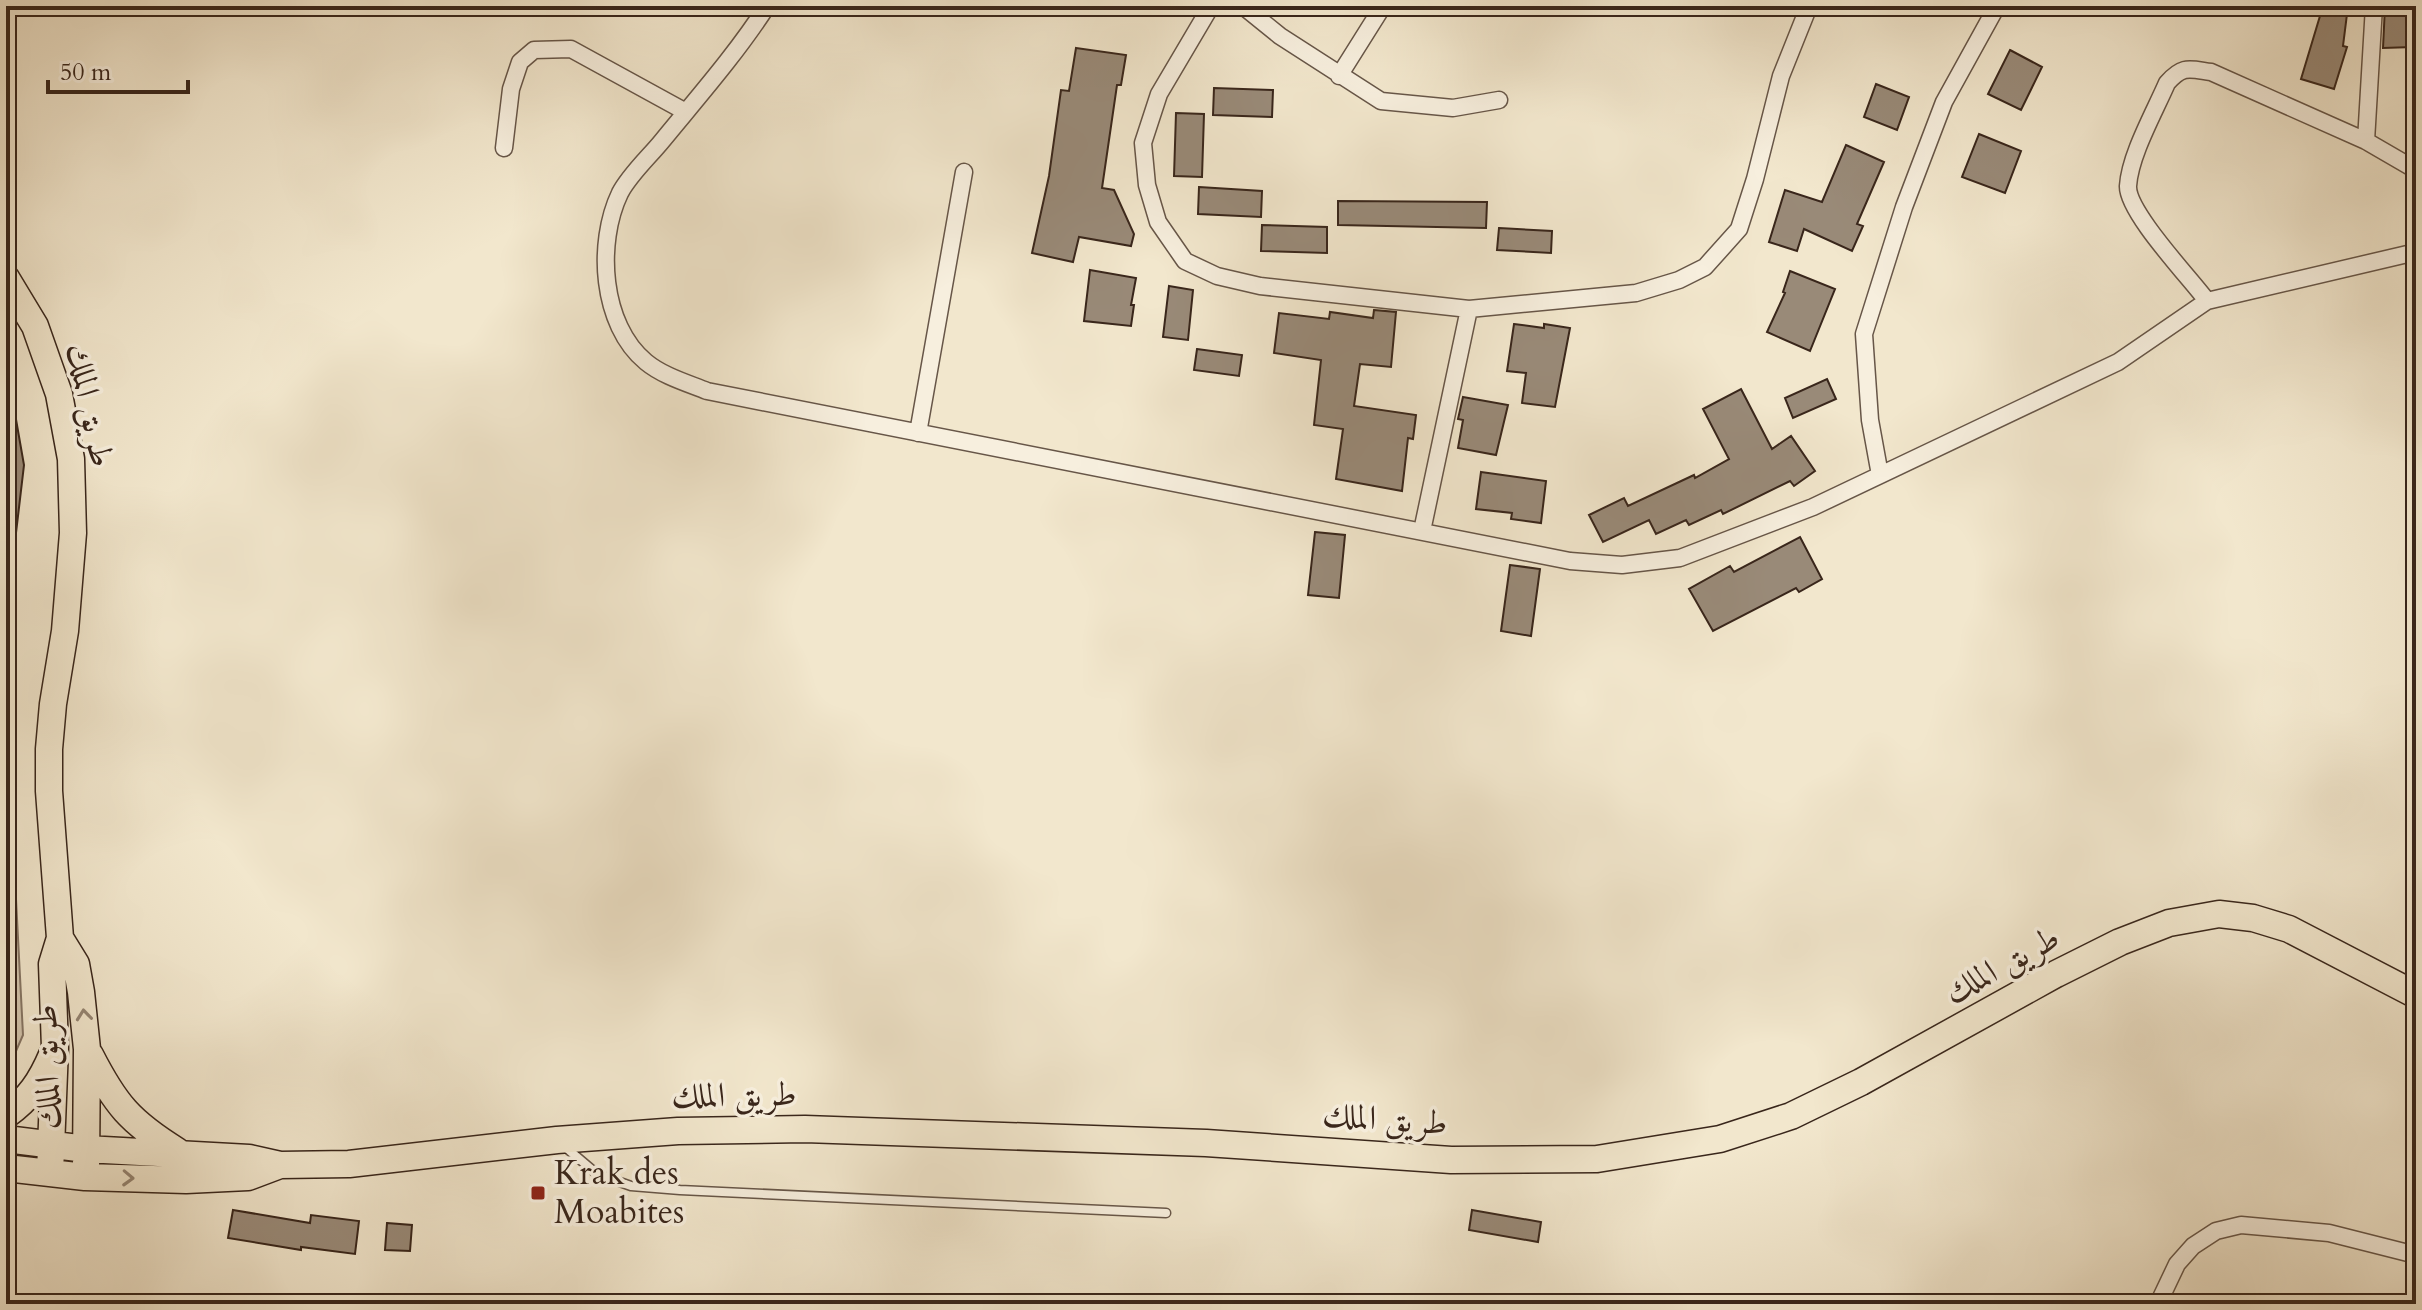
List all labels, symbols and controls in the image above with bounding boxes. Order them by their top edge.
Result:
scale bar [48,44,188,94]
text: 50 m [60,56,112,89]
street label: طريق الملك [54,339,126,471]
street label: طريق الملك [1936,915,2068,1015]
street label: طريق الملك [22,1004,72,1130]
one-way arrow [75,1008,92,1021]
street label: طريق الملك [671,1071,797,1119]
street label: طريق الملك [1321,1092,1449,1146]
place label: Krak des Moabites [554,1150,684,1235]
one-way arrow [122,1170,135,1187]
marker: Krak des Moabites [529,1184,547,1202]

